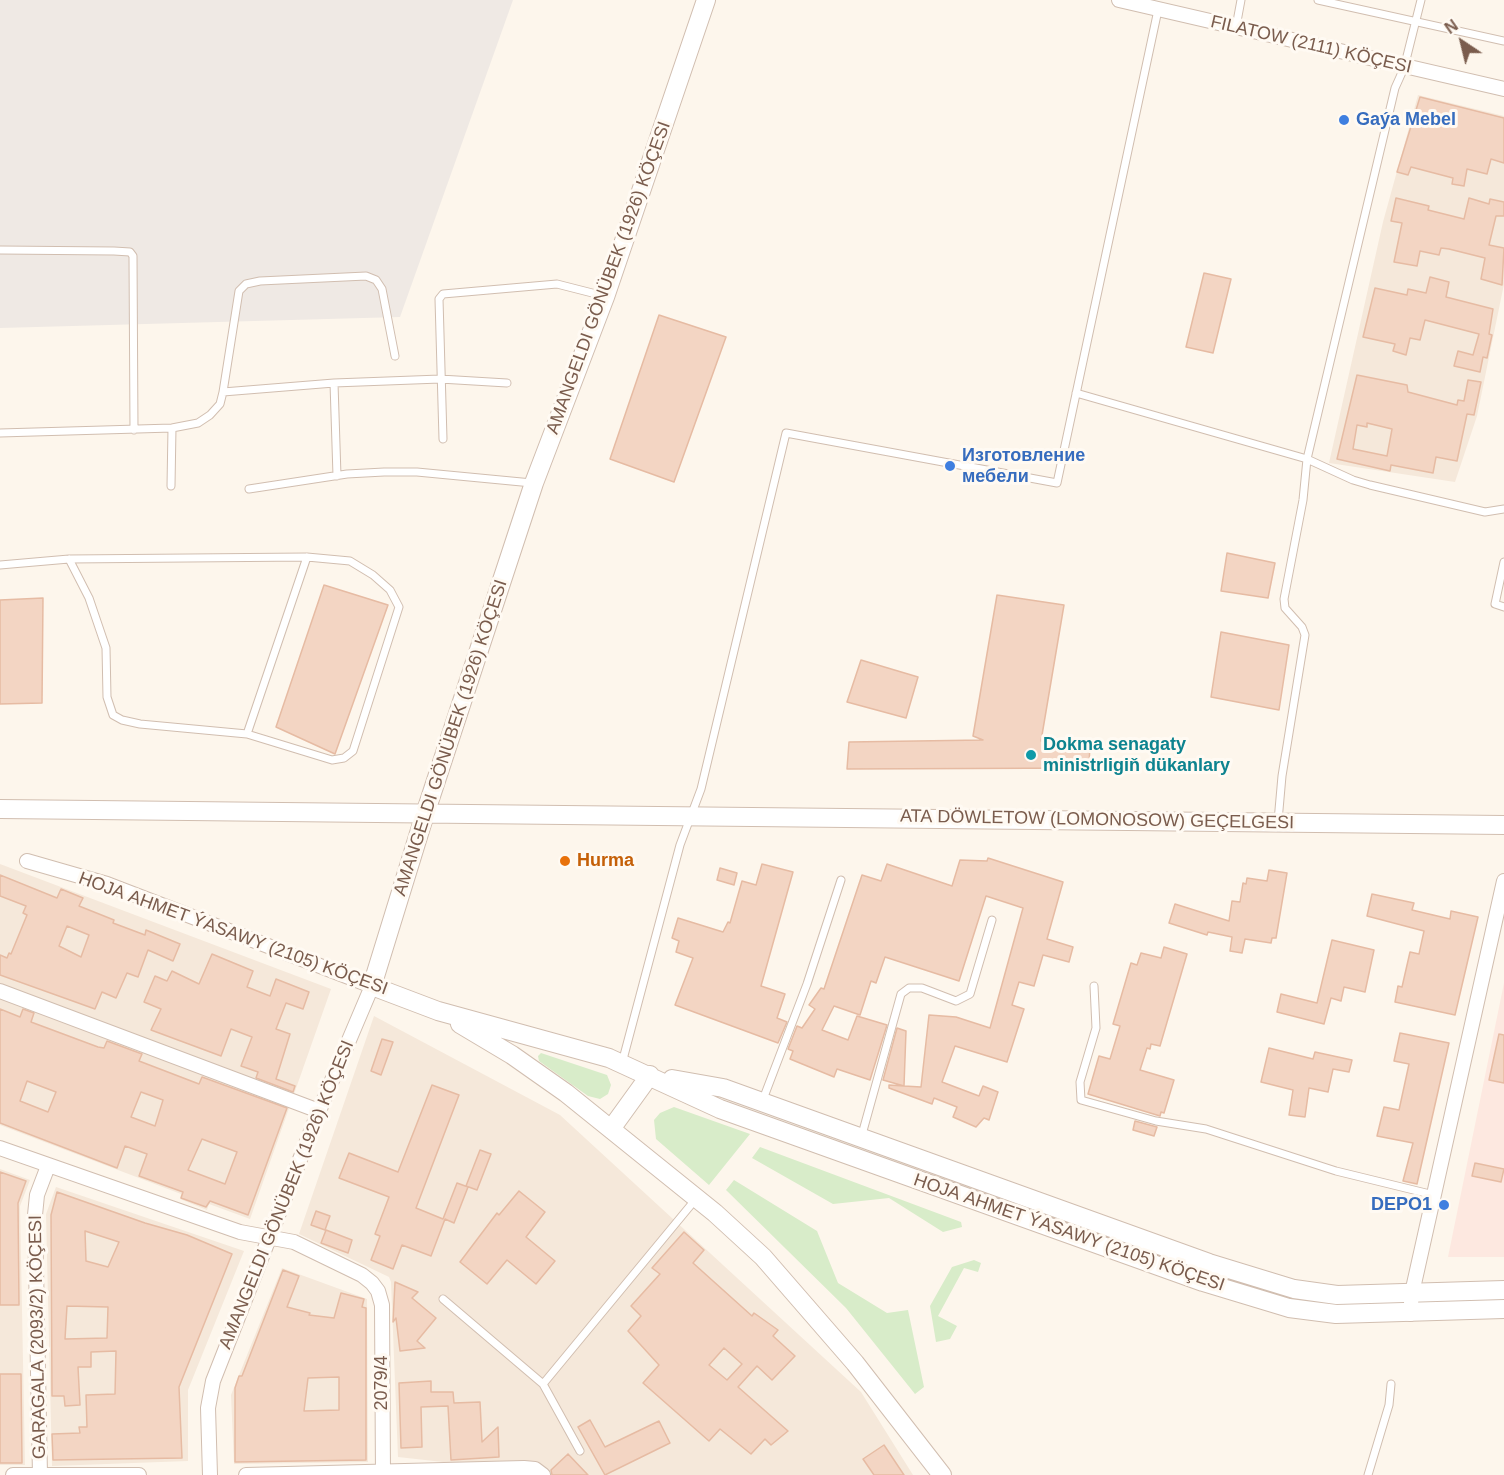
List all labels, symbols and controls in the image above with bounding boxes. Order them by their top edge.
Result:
street label: FILATOW (2111) KÖÇESI [1208,11,1414,79]
north arrow [1432,12,1492,72]
text: N [1442,17,1461,37]
place label: Gaýa Mebel [1356,109,1456,131]
marker: Gaýa Mebel [1337,113,1351,127]
street label: AMANGELDI GÖNÜBEK (1926) KÖÇESI [542,119,676,437]
place label: Изготовление мебели [962,445,1085,488]
marker: Изготовление мебели [943,459,957,473]
street label: AMANGELDI GÖNÜBEK (1926) KÖÇESI [390,577,512,899]
place label: Dokma senagaty ministrligiň dükanlary [1043,734,1230,777]
marker: Dokma senagaty ministrligiň dükanlary [1024,748,1038,762]
street label: ATA DÖWLETOW (LOMONOSOW) GEÇELGESI [900,806,1294,834]
place label: Hurma [577,850,634,872]
marker: Hurma [558,854,572,868]
street label: HOJA AHMET ÝASAWY (2105) KÖÇESI [75,868,391,1000]
street label: AMANGELDI GÖNÜBEK (1926) KÖÇESI [215,1037,359,1353]
street label: HOJA AHMET ÝASAWY (2105) KÖÇESI [911,1169,1227,1297]
place label: DEPO1 [1371,1194,1432,1216]
marker: DEPO1 [1437,1198,1451,1212]
street label: GARAGALA (2093/2) KÖÇESI [25,1215,51,1459]
street label: 2079/4 [371,1355,393,1411]

